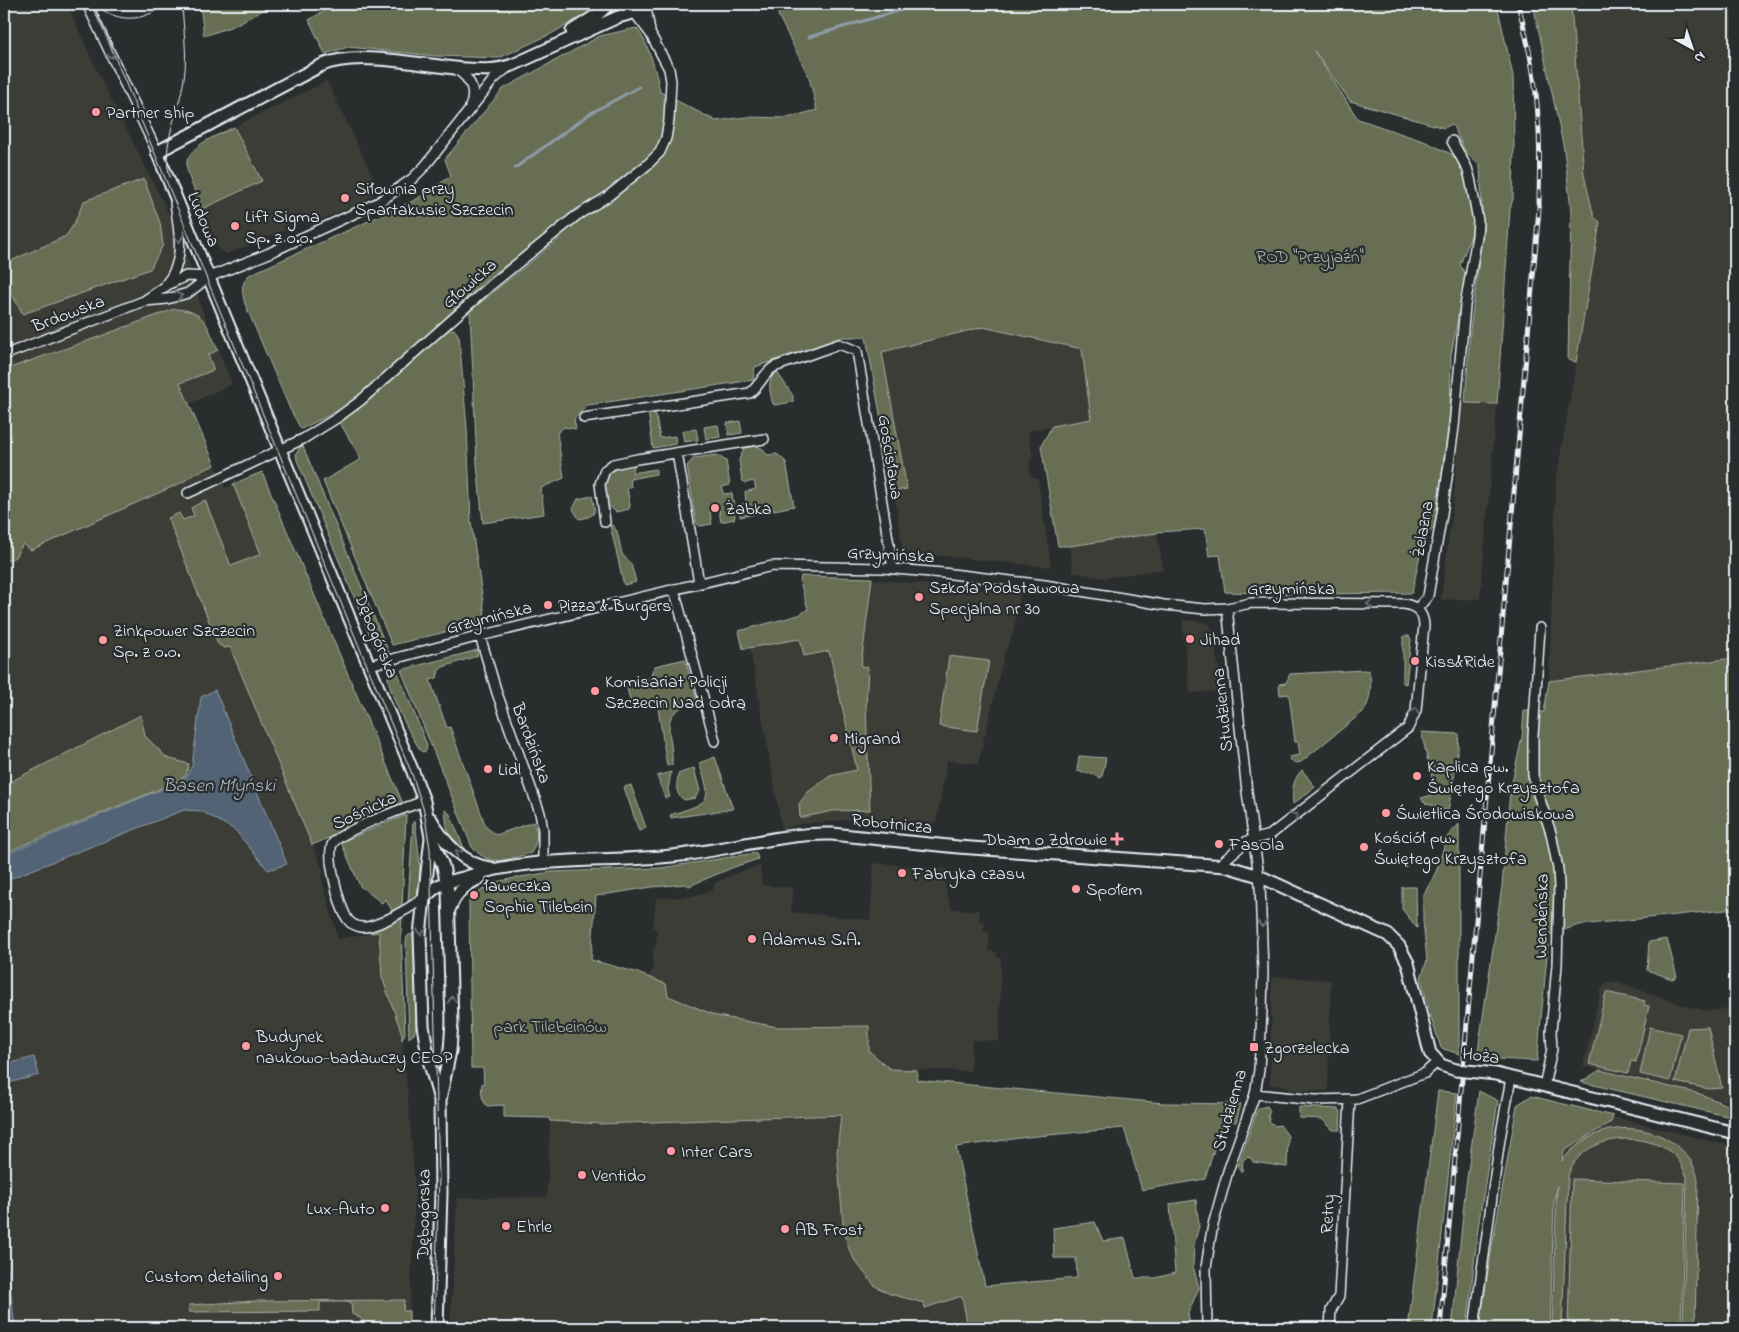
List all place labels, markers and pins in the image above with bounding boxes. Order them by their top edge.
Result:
place label: Partner ship [106,101,195,127]
marker: Partner ship [90,106,102,118]
place label: Siłownia przy Spartakusie Szczecin [355,177,513,224]
marker: Siłownia przy Spartakusie Szczecin [339,192,351,204]
place label: Lift Sigma Sp. z o.o. [245,205,320,252]
marker: Lift Sigma Sp. z o.o. [229,220,241,232]
place label: Żabka [725,497,772,523]
marker: Żabka [709,502,721,514]
place label: Szkoła Podstawowa Specjalna nr 30 [929,576,1079,623]
marker: Szkoła Podstawowa Specjalna nr 30 [913,591,925,603]
place label: Pizza & Burgers [558,594,671,621]
marker: Pizza & Burgers [542,599,554,611]
place label: Zinkpower Szczecin Sp. z o.o. [113,619,255,666]
place label: Jihad [1200,628,1240,654]
marker: Jihad [1184,633,1196,645]
marker: Zinkpower Szczecin Sp. z o.o. [97,634,109,646]
place label: Kiss&Ride [1425,650,1496,676]
marker: Kiss&Ride [1409,655,1421,667]
place label: Komisariat Policji Szczecin Nad Odrą [605,670,746,717]
marker: Komisariat Policji Szczecin Nad Odrą [589,685,601,697]
place label: Migrand [844,727,901,754]
marker: Migrand [828,732,840,744]
place label: Kaplica pw. Świętego Krzysztofa [1427,755,1580,803]
place label: Lidl [498,758,521,784]
marker: Lidl [482,763,494,775]
marker: Kaplica pw. Świętego Krzysztofa [1411,770,1423,782]
place label: Świetlica Środowiskowa [1396,802,1574,828]
marker: Świetlica Środowiskowa [1380,807,1392,819]
place label: Kościół pw. Świętego Krzysztofa [1374,826,1527,874]
place label: Dbam o Zdrowie [983,828,1108,854]
marker: Dbam o Zdrowie [1111,833,1123,845]
place label: FasOla [1228,833,1284,859]
marker: FasOla [1213,838,1225,850]
marker: Kościół pw. Świętego Krzysztofa [1358,841,1370,853]
place label: Fabryka czasu [911,862,1025,888]
marker: Fabryka czasu [896,867,908,879]
place label: ławeczka Sophie Tilebein [483,874,593,921]
place label: Społem [1086,878,1142,904]
marker: Społem [1070,883,1082,895]
marker: ławeczka Sophie Tilebein [468,889,480,901]
place label: Adamus S.A. [762,928,861,954]
marker: Adamus S.A. [746,933,758,945]
place label: Budynek naukowo-badawczy CEOP [255,1025,453,1072]
place label: Zgorzelecka [1264,1036,1350,1063]
marker: Budynek naukowo-badawczy CEOP [240,1040,252,1052]
marker: Zgorzelecka [1248,1041,1260,1053]
place label: Inter Cars [681,1140,753,1166]
marker: Inter Cars [665,1145,677,1157]
place label: Ventido [591,1164,646,1190]
marker: Ventido [576,1169,588,1181]
place label: Lux-Auto [307,1197,375,1223]
marker: Lux-Auto [379,1202,391,1214]
place label: Ehrle [516,1215,553,1241]
place label: AB Frost [795,1218,863,1244]
marker: Ehrle [500,1220,512,1232]
marker: AB Frost [779,1223,791,1235]
place label: Custom detailing [144,1265,268,1292]
marker: Custom detailing [272,1270,284,1282]

